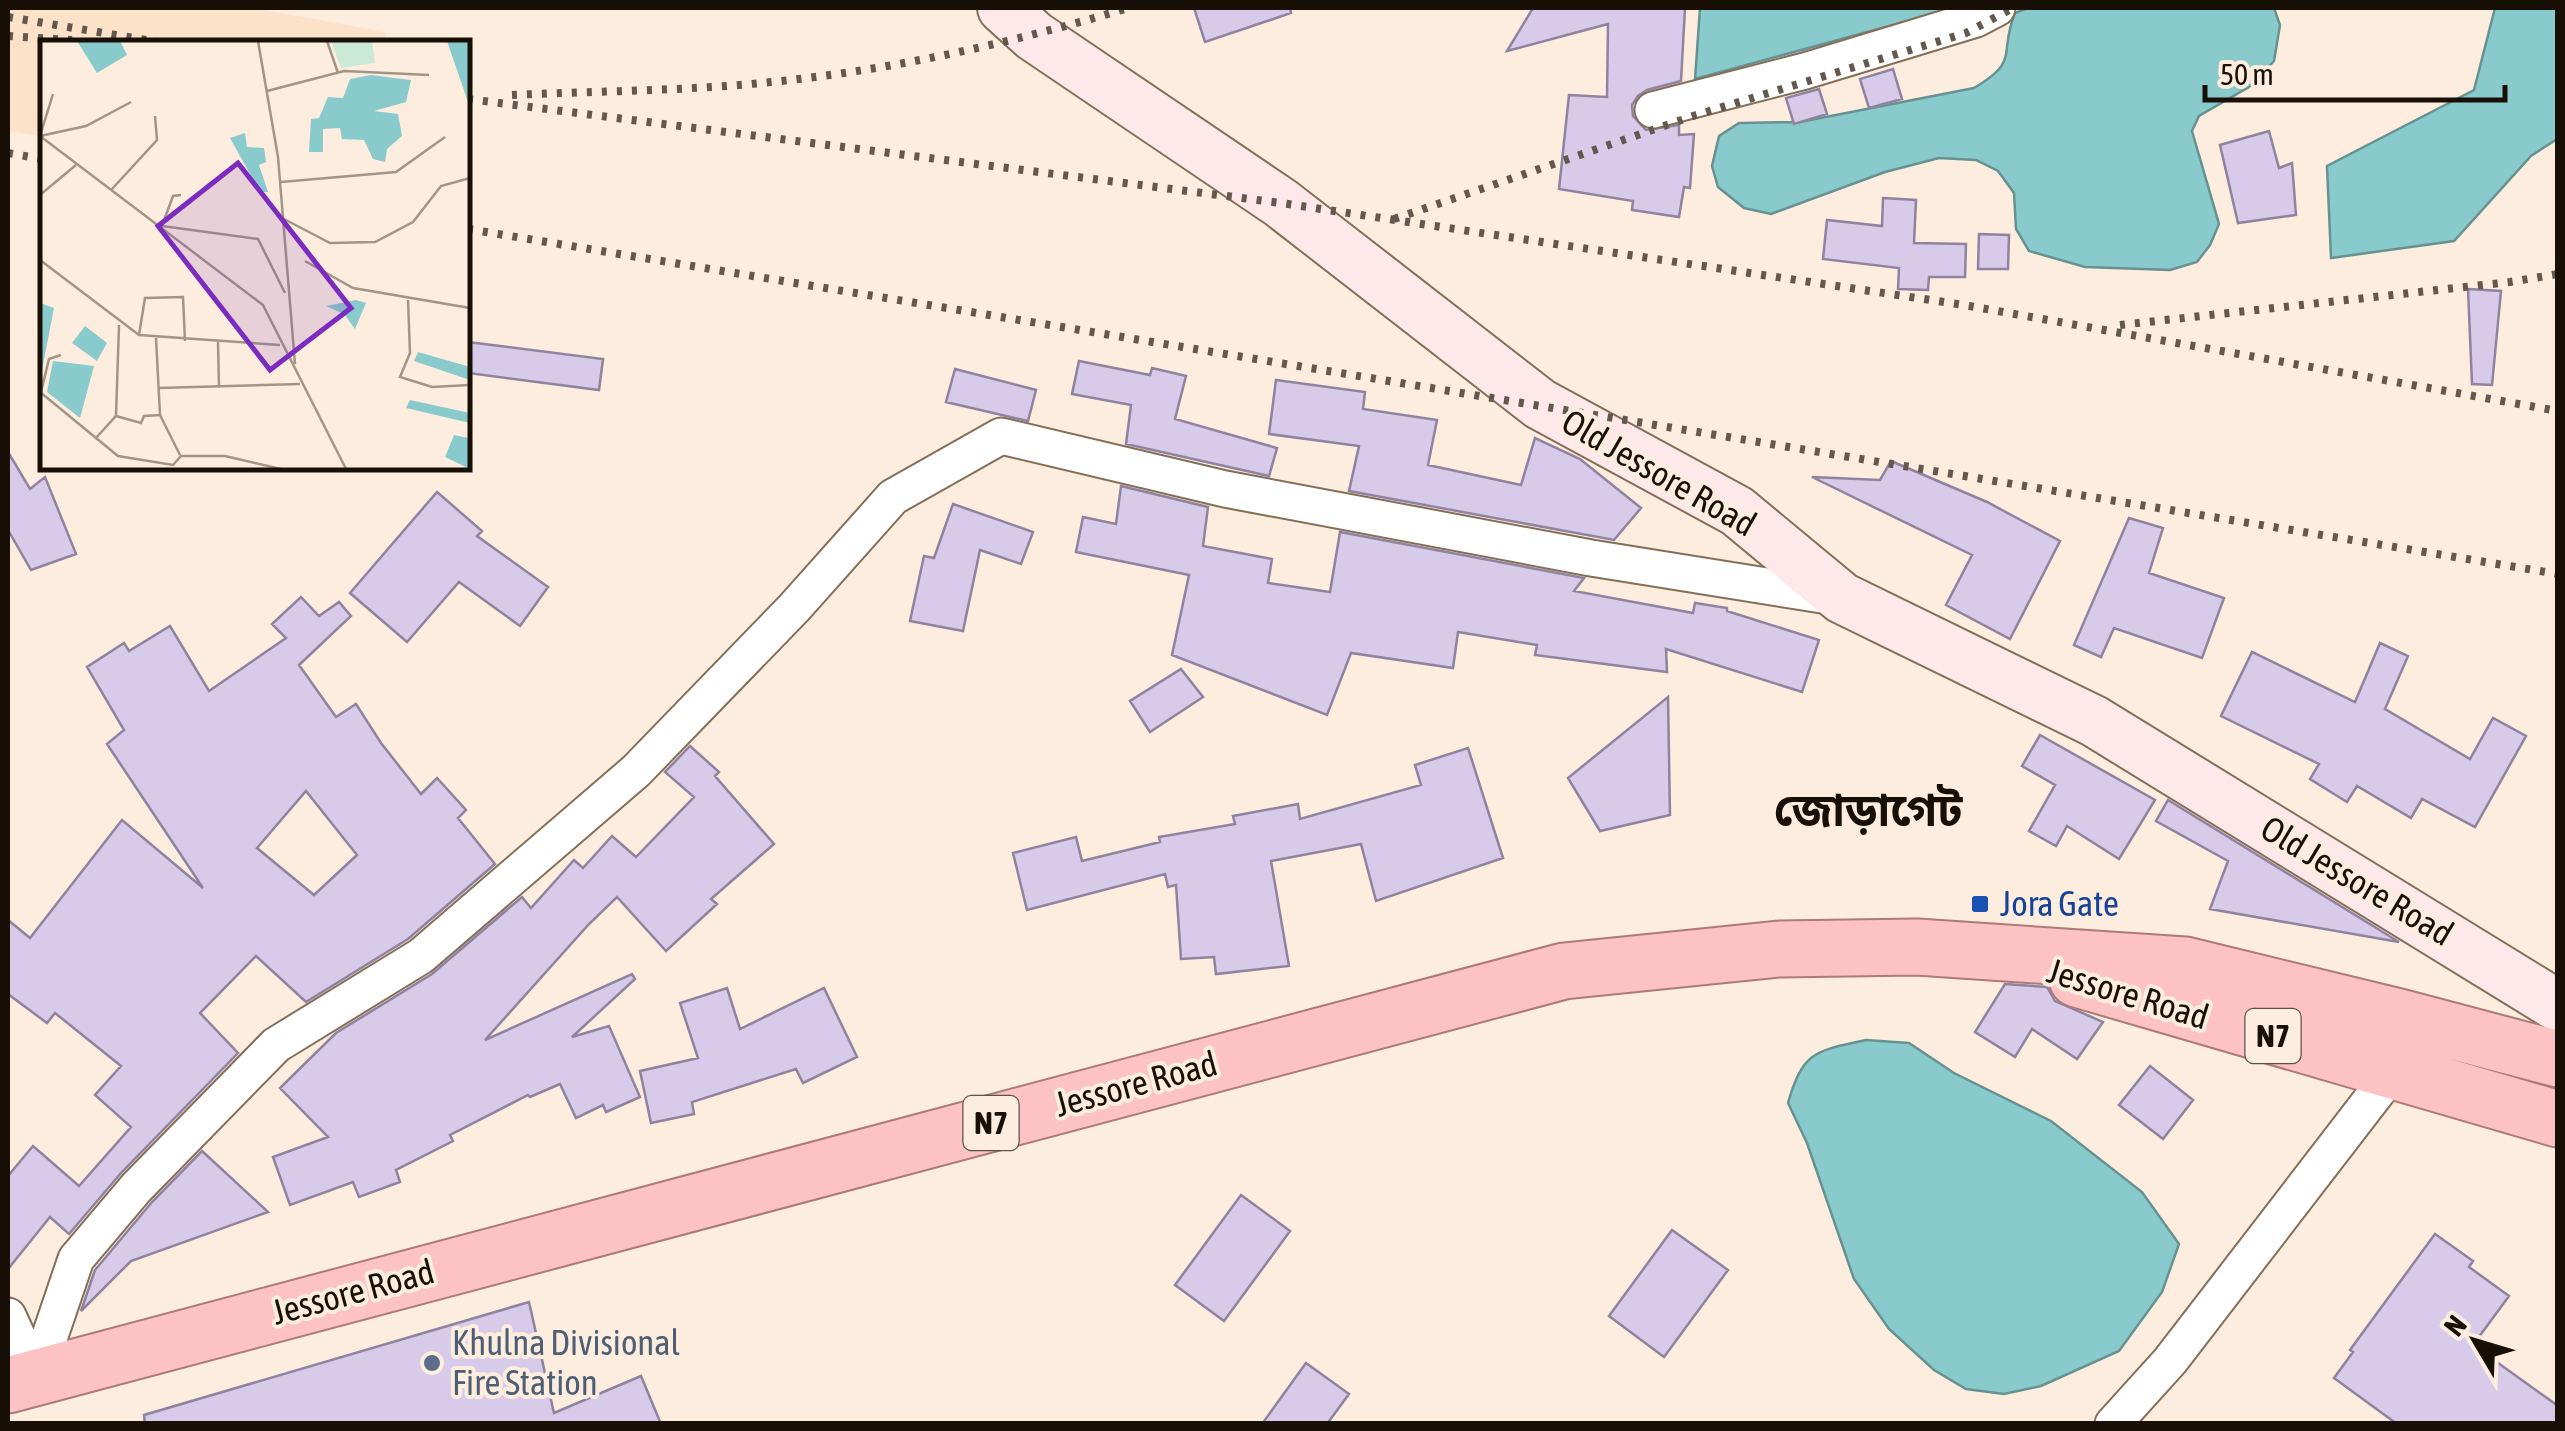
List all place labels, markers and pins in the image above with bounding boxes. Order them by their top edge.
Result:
place label: Jora Gate [2000,883,2119,923]
marker: Jora Gate [1969,893,1991,915]
place label: Khulna Divisional Fire Station [452,1322,680,1402]
marker: Khulna Divisional Fire Station [421,1352,443,1374]

